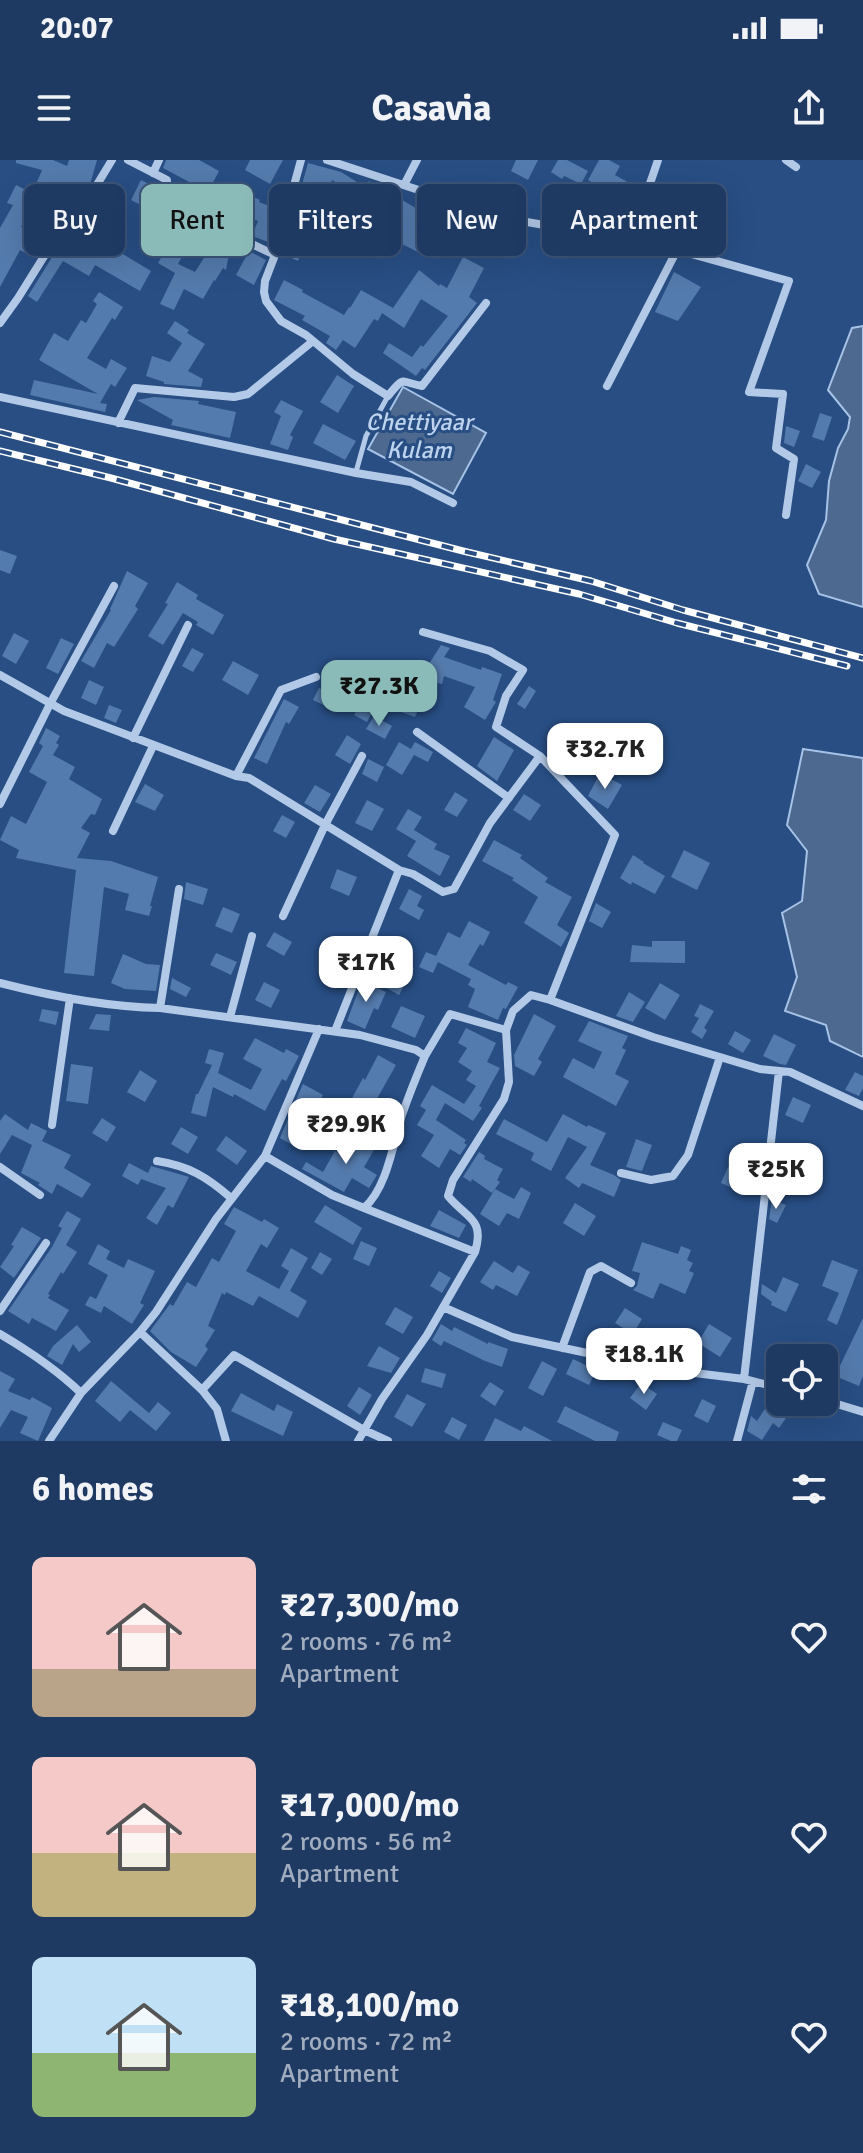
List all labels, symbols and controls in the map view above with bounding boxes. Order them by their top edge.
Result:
text: 20:07 [40,10,114,47]
icon: menu [32,86,76,130]
text: Casavia [372,86,491,131]
icon: share [787,86,831,130]
chip: Buy [24,184,125,256]
chip: Rent [141,184,253,256]
chip: Filters [269,184,401,256]
chip: New [417,184,526,256]
chip: Apartment [542,184,726,256]
water label: Chettiyaar Kulam [366,407,476,465]
pin: ₹27.3K [314,660,444,728]
text: ₹27.3K [339,670,419,702]
pin: ₹32.7K [540,723,670,791]
text: ₹32.7K [565,733,645,765]
pin: ₹17K [319,936,413,1004]
text: ₹17K [337,946,395,978]
pin: ₹29.9K [281,1098,411,1166]
text: ₹29.9K [306,1108,386,1140]
pin: ₹25K [729,1143,823,1211]
text: ₹25K [747,1153,805,1185]
pin: ₹18.1K [579,1328,709,1396]
text: ₹18.1K [604,1338,684,1370]
map controls [766,1344,838,1416]
button: locate [766,1344,838,1416]
icon: filters [787,1467,831,1511]
text: 6 homes [32,1468,153,1510]
text: ₹27,300/mo [280,1584,459,1626]
icon: home [96,1589,192,1685]
icon: heart [787,1615,831,1659]
text: 2 rooms · 76 m² [280,1626,453,1658]
text: Apartment [280,1658,399,1690]
text: ₹17,000/mo [280,1784,459,1826]
icon: home [96,1789,192,1885]
icon: heart [787,1815,831,1859]
text: 2 rooms · 56 m² [280,1826,453,1858]
text: Apartment [280,1858,399,1890]
text: ₹18,100/mo [280,1984,459,2026]
icon: home [96,1989,192,2085]
icon: heart [787,2015,831,2059]
text: 2 rooms · 72 m² [280,2026,453,2058]
text: Apartment [280,2058,399,2090]

